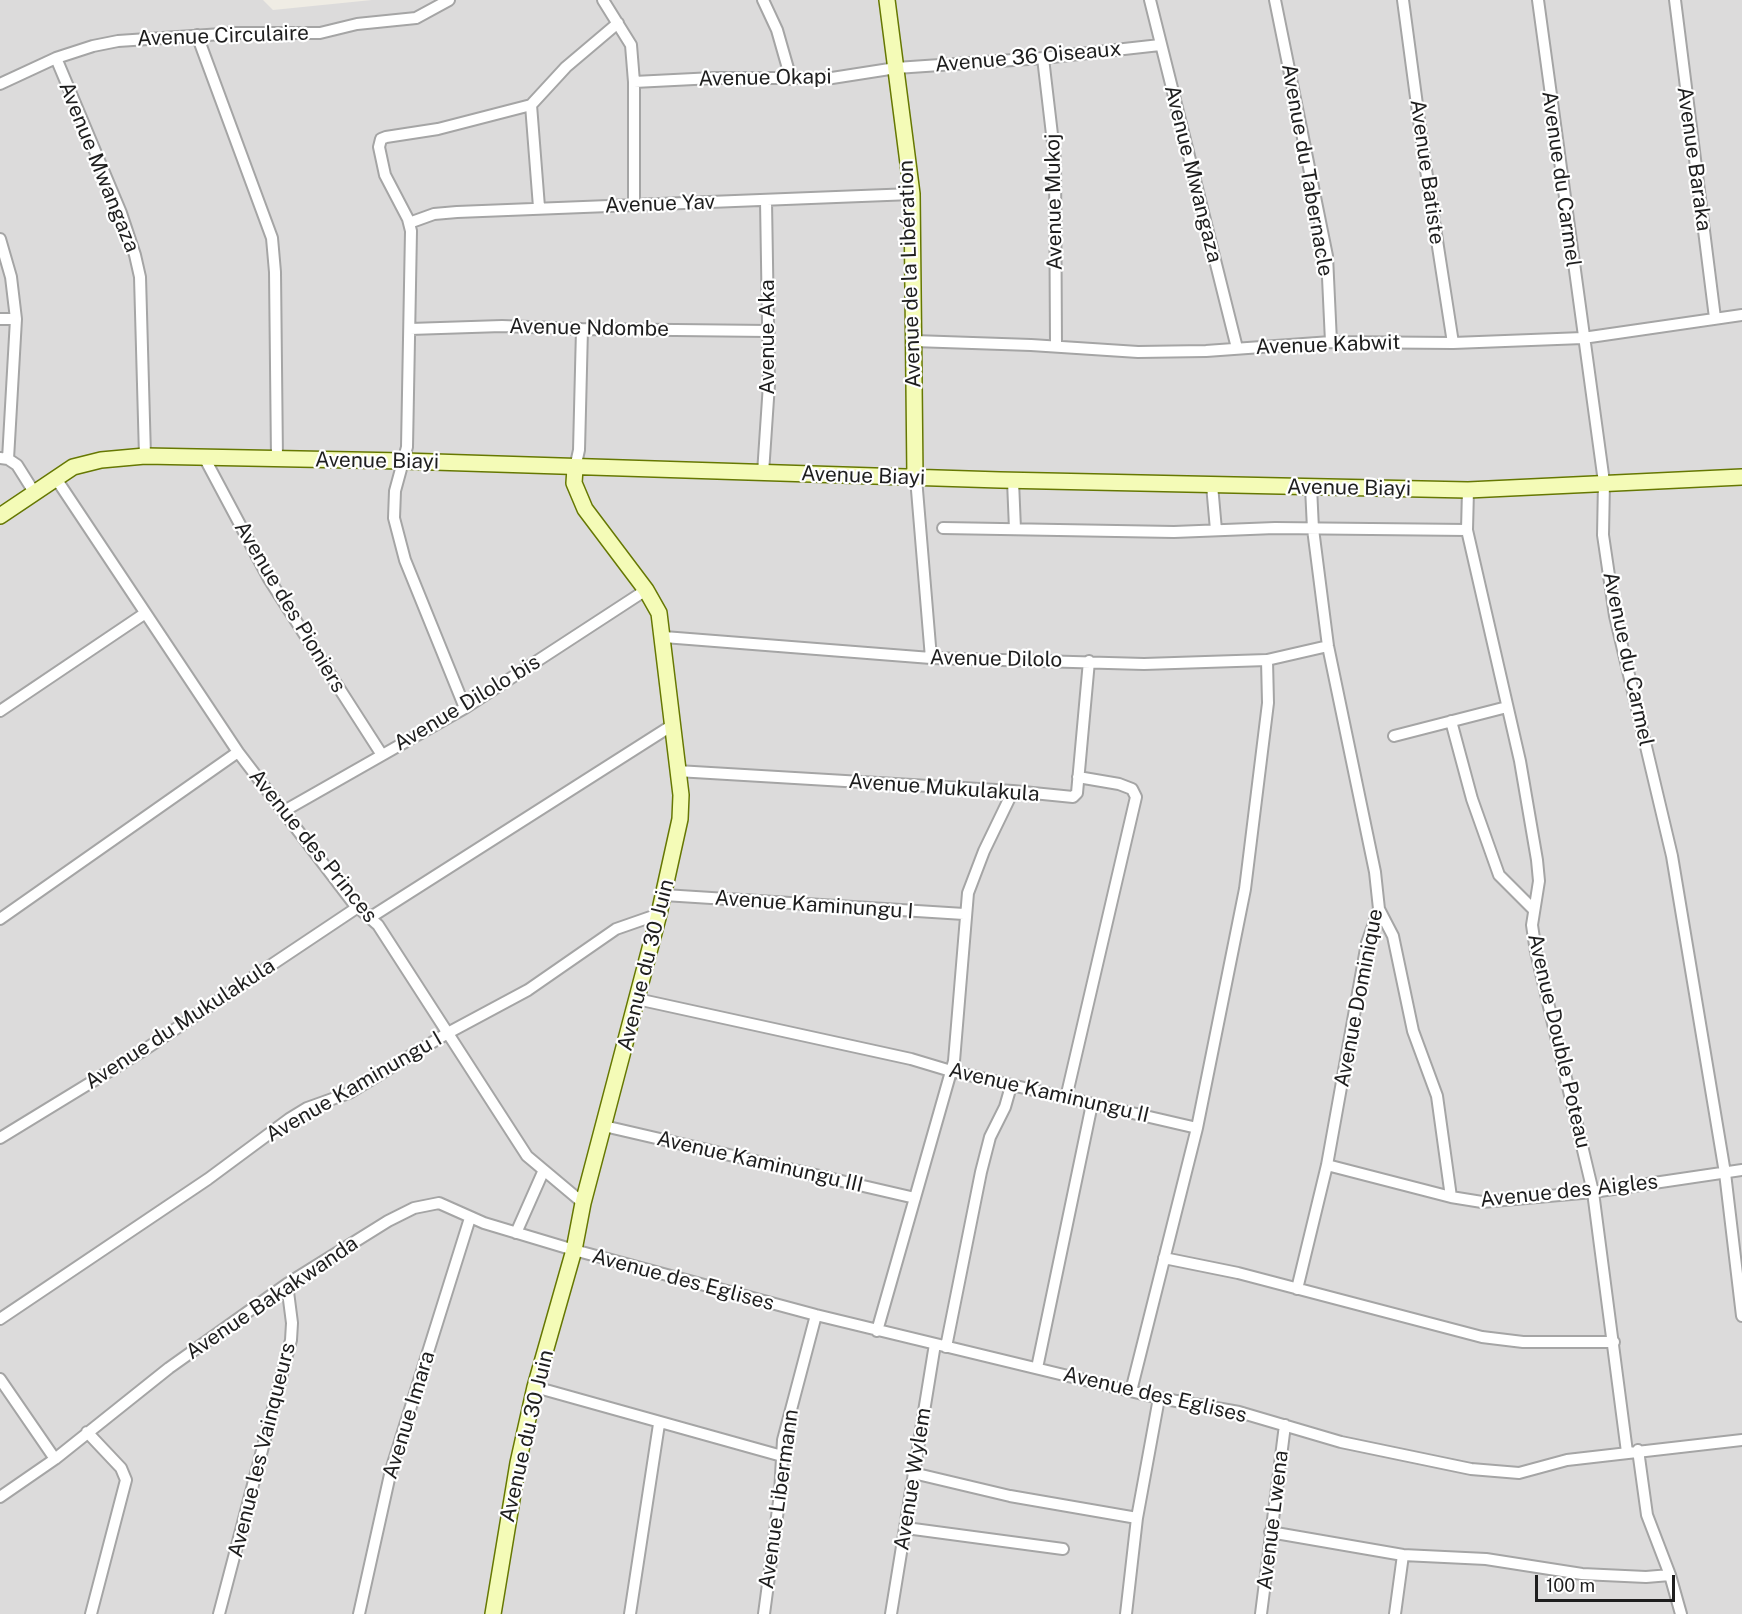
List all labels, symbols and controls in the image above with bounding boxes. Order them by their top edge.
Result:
street label: Avenue Circulaire [137,20,309,52]
street label: Avenue 36 Oiseaux [934,36,1122,78]
street label: Avenue du Tabernacle [1276,62,1338,278]
street label: Avenue Okapi [698,64,832,92]
street label: Avenue Mwangaza [53,78,145,256]
street label: Avenue Mwangaza [1159,83,1227,265]
street label: Avenue Baraka [1671,85,1717,233]
street label: Avenue du Carmel [1536,89,1586,269]
street label: Avenue Batiste [1404,98,1450,246]
street label: Avenue Mukoj [1040,133,1068,271]
street label: Avenue de la Libération [893,160,927,388]
street label: Avenue Yav [604,189,716,219]
street label: Avenue Aka [755,279,781,395]
street label: Avenue Ndombe [509,314,669,342]
street label: Avenue Kabwit [1255,330,1401,360]
street label: Avenue Biayi [315,447,439,475]
street label: Avenue Biayi [800,461,926,491]
street label: Avenue Biayi [1287,474,1411,502]
street label: Avenue des Pioniers [229,517,351,697]
street label: Avenue du Carmel [1597,570,1659,748]
street label: Avenue Dilolo [930,645,1062,673]
street label: Avenue Dilolo bis [389,649,545,757]
street label: Avenue des Princes [243,764,383,928]
street label: Avenue Mukulakula [848,769,1040,807]
street label: Avenue du 30 Juin [612,877,680,1053]
street label: Avenue Kaminungu I [714,885,914,925]
street label: Avenue Dominique [1329,907,1389,1089]
street label: Avenue Double Poteau [1522,931,1596,1151]
street label: Avenue du Mukulakula [80,953,280,1095]
street label: Avenue Kaminungu I [262,1026,446,1148]
street label: Avenue Kaminungu II [946,1058,1152,1128]
street label: Avenue Kaminungu III [654,1126,866,1198]
street label: Avenue des Aigles [1479,1169,1659,1213]
street label: Avenue Bakakwanda [181,1231,363,1365]
street label: Avenue des Eglises [589,1244,777,1316]
street label: Avenue les Vainqueurs [223,1340,301,1560]
street label: Avenue du 30 Juin [495,1347,559,1525]
street label: Avenue Imara [378,1348,440,1482]
street label: Avenue des Eglises [1061,1362,1249,1428]
street label: Avenue Wylem [889,1406,937,1552]
street label: Avenue Libermann [754,1407,804,1591]
street label: Avenue Lwena [1252,1449,1294,1591]
scale bar [1538,1563,1678,1601]
text: 100 m [1546,1575,1595,1596]

